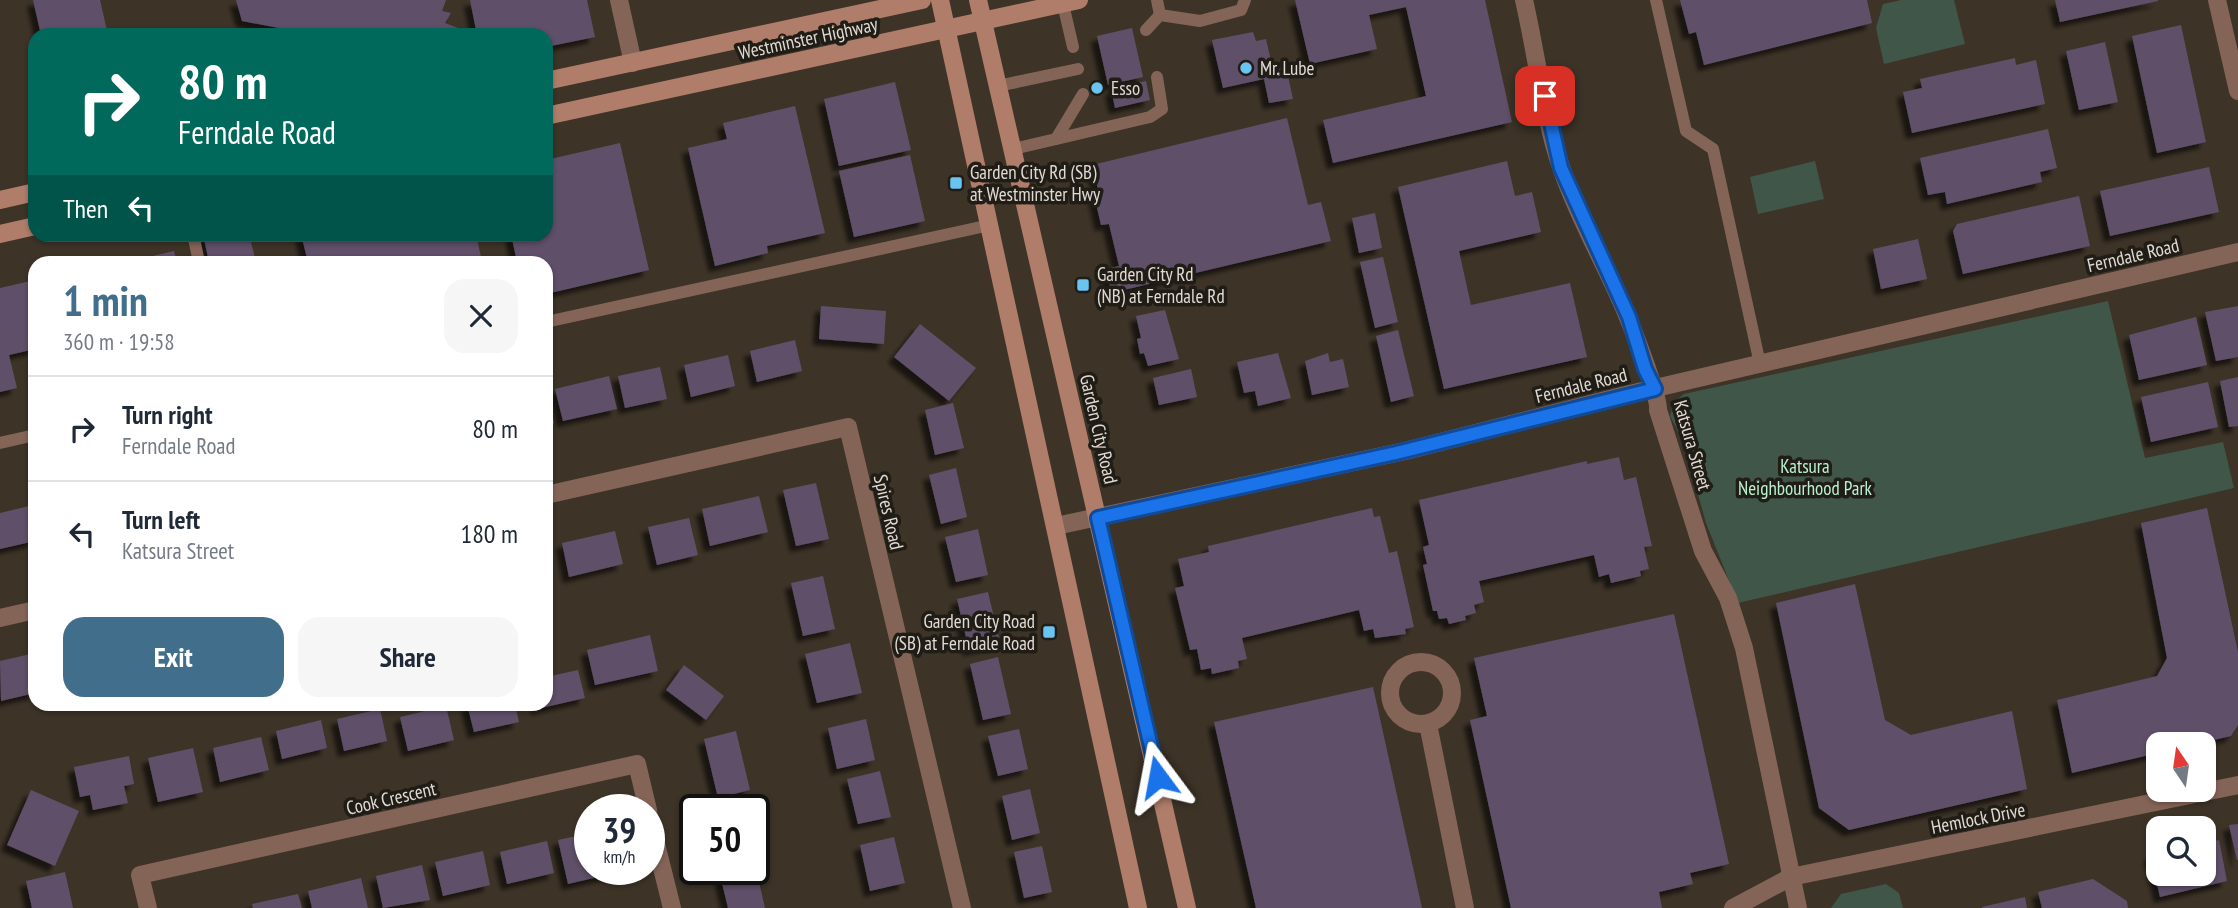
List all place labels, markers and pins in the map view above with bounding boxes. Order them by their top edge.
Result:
place label: Mr. Lube [1260,56,1315,80]
marker: Mr. Lube [1238,60,1254,76]
pin [1515,66,1575,126]
place label: Esso [1111,76,1140,100]
marker: Esso [1089,80,1105,96]
place label: Garden City Rd (SB) at Westminster Hwy [970,160,1101,206]
marker: Garden City Rd (SB) at Westminster Hwy [948,175,964,191]
place label: Garden City Rd (NB) at Ferndale Rd [1097,262,1225,308]
marker: Garden City Rd (NB) at Ferndale Rd [1075,277,1091,293]
place label: Garden City Road (SB) at Ferndale Road [894,609,1035,655]
marker: Garden City Road (SB) at Ferndale Road [1041,624,1057,640]

